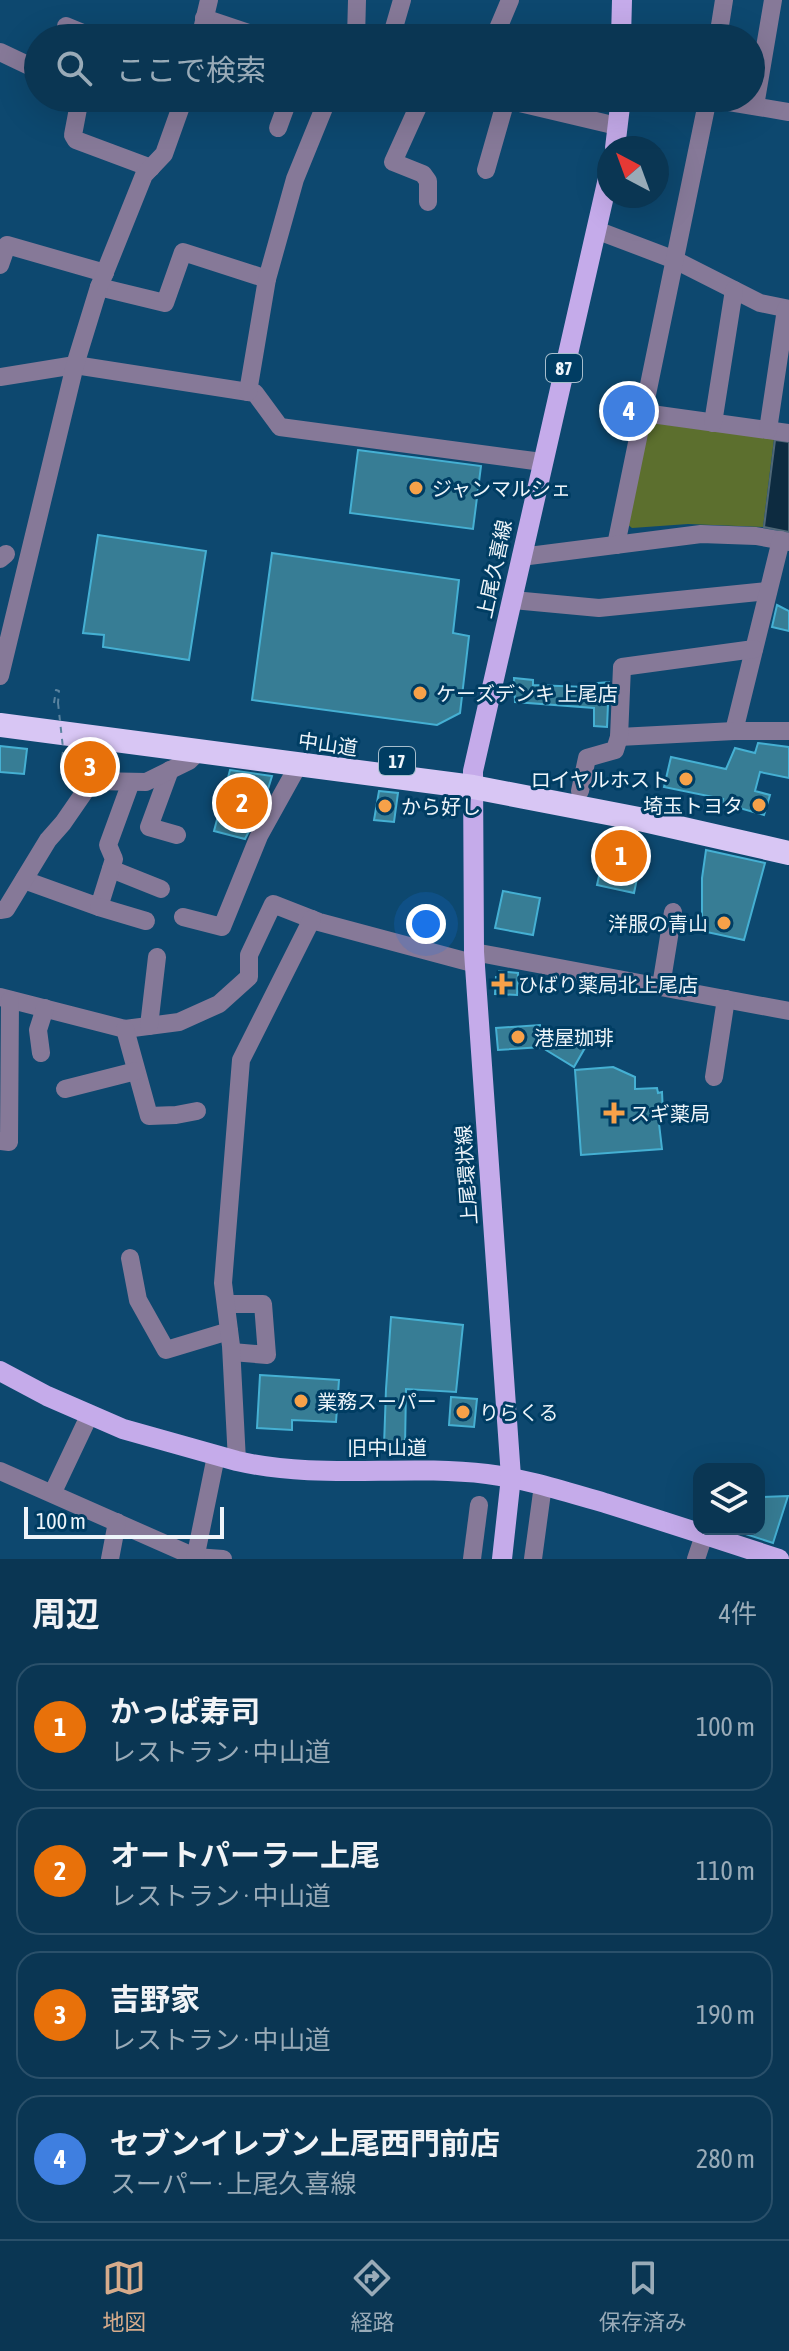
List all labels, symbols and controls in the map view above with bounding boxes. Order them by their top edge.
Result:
search box [24,24,765,112]
icon: search [52,46,96,90]
text: ここで検索 [116,53,266,87]
north arrow [597,136,669,208]
road number: 87 [546,354,582,382]
pin: 4 [603,381,655,441]
place label: ジャンマルシェ [432,477,571,500]
marker: ジャンマルシェ [407,479,425,497]
street label: 上尾久喜線 [472,518,516,620]
place label: ケーズデンキ 上尾店 [436,682,618,705]
marker: ケーズデンキ 上尾店 [411,684,429,702]
street label: 中山道 [297,728,359,760]
pin: 3 [64,737,116,797]
road number: 17 [379,747,415,775]
place label: ロイヤルホスト [531,768,670,791]
marker: ロイヤルホスト [677,770,695,788]
pin: 2 [216,773,268,833]
place label: 埼玉トヨタ [643,794,743,817]
place label: から好し [401,795,481,818]
marker: 埼玉トヨタ [750,796,768,814]
marker: から好し [376,797,394,815]
pin: 1 [595,826,647,886]
your location [406,904,446,944]
place label: 洋服の青山 [608,912,708,935]
marker: 洋服の青山 [715,914,733,932]
place label: ひばり薬局北上尾店 [518,973,698,996]
marker: ひばり薬局北上尾店 [493,975,511,993]
place label: 港屋珈琲 [534,1026,614,1049]
marker: 港屋珈琲 [509,1028,527,1046]
place label: スギ薬局 [630,1102,710,1125]
marker: スギ薬局 [605,1104,623,1122]
street label: 上尾環状線 [451,1124,481,1226]
place label: 業務スーパー [317,1390,437,1413]
marker: 業務スーパー [292,1392,310,1410]
place label: りらくる [479,1401,559,1424]
marker: りらくる [454,1403,472,1421]
street label: 旧中山道 [347,1436,427,1459]
map controls [693,1463,765,1535]
button: layers [693,1463,765,1535]
scale bar [24,1503,224,1539]
text: 100 m [36,1508,86,1534]
text: 周辺 [32,1594,100,1633]
text: 4件 [719,1599,757,1629]
text: かっぱ寿司 [110,1694,260,1728]
text: 1 [54,1712,66,1742]
text: 100 m [696,1712,755,1742]
text: レストラン · 中山道 [110,1737,331,1767]
text: オートパーラー上尾 [110,1838,380,1872]
text: 2 [54,1856,66,1886]
text: 110 m [696,1856,755,1886]
text: レストラン · 中山道 [110,1881,331,1911]
text: 吉野家 [110,1982,200,2016]
text: 3 [54,2000,66,2030]
text: 190 m [696,2000,755,2030]
text: レストラン · 中山道 [110,2025,331,2055]
text: セブンイレブン上尾西門前店 [110,2126,500,2160]
text: 4 [54,2144,66,2174]
text: 280 m [696,2144,755,2174]
text: スーパー · 上尾久喜線 [110,2169,356,2199]
tab: 地図 [102,2256,146,2336]
tab: 経路 [350,2256,395,2336]
tab: 保存済み [599,2256,687,2336]

